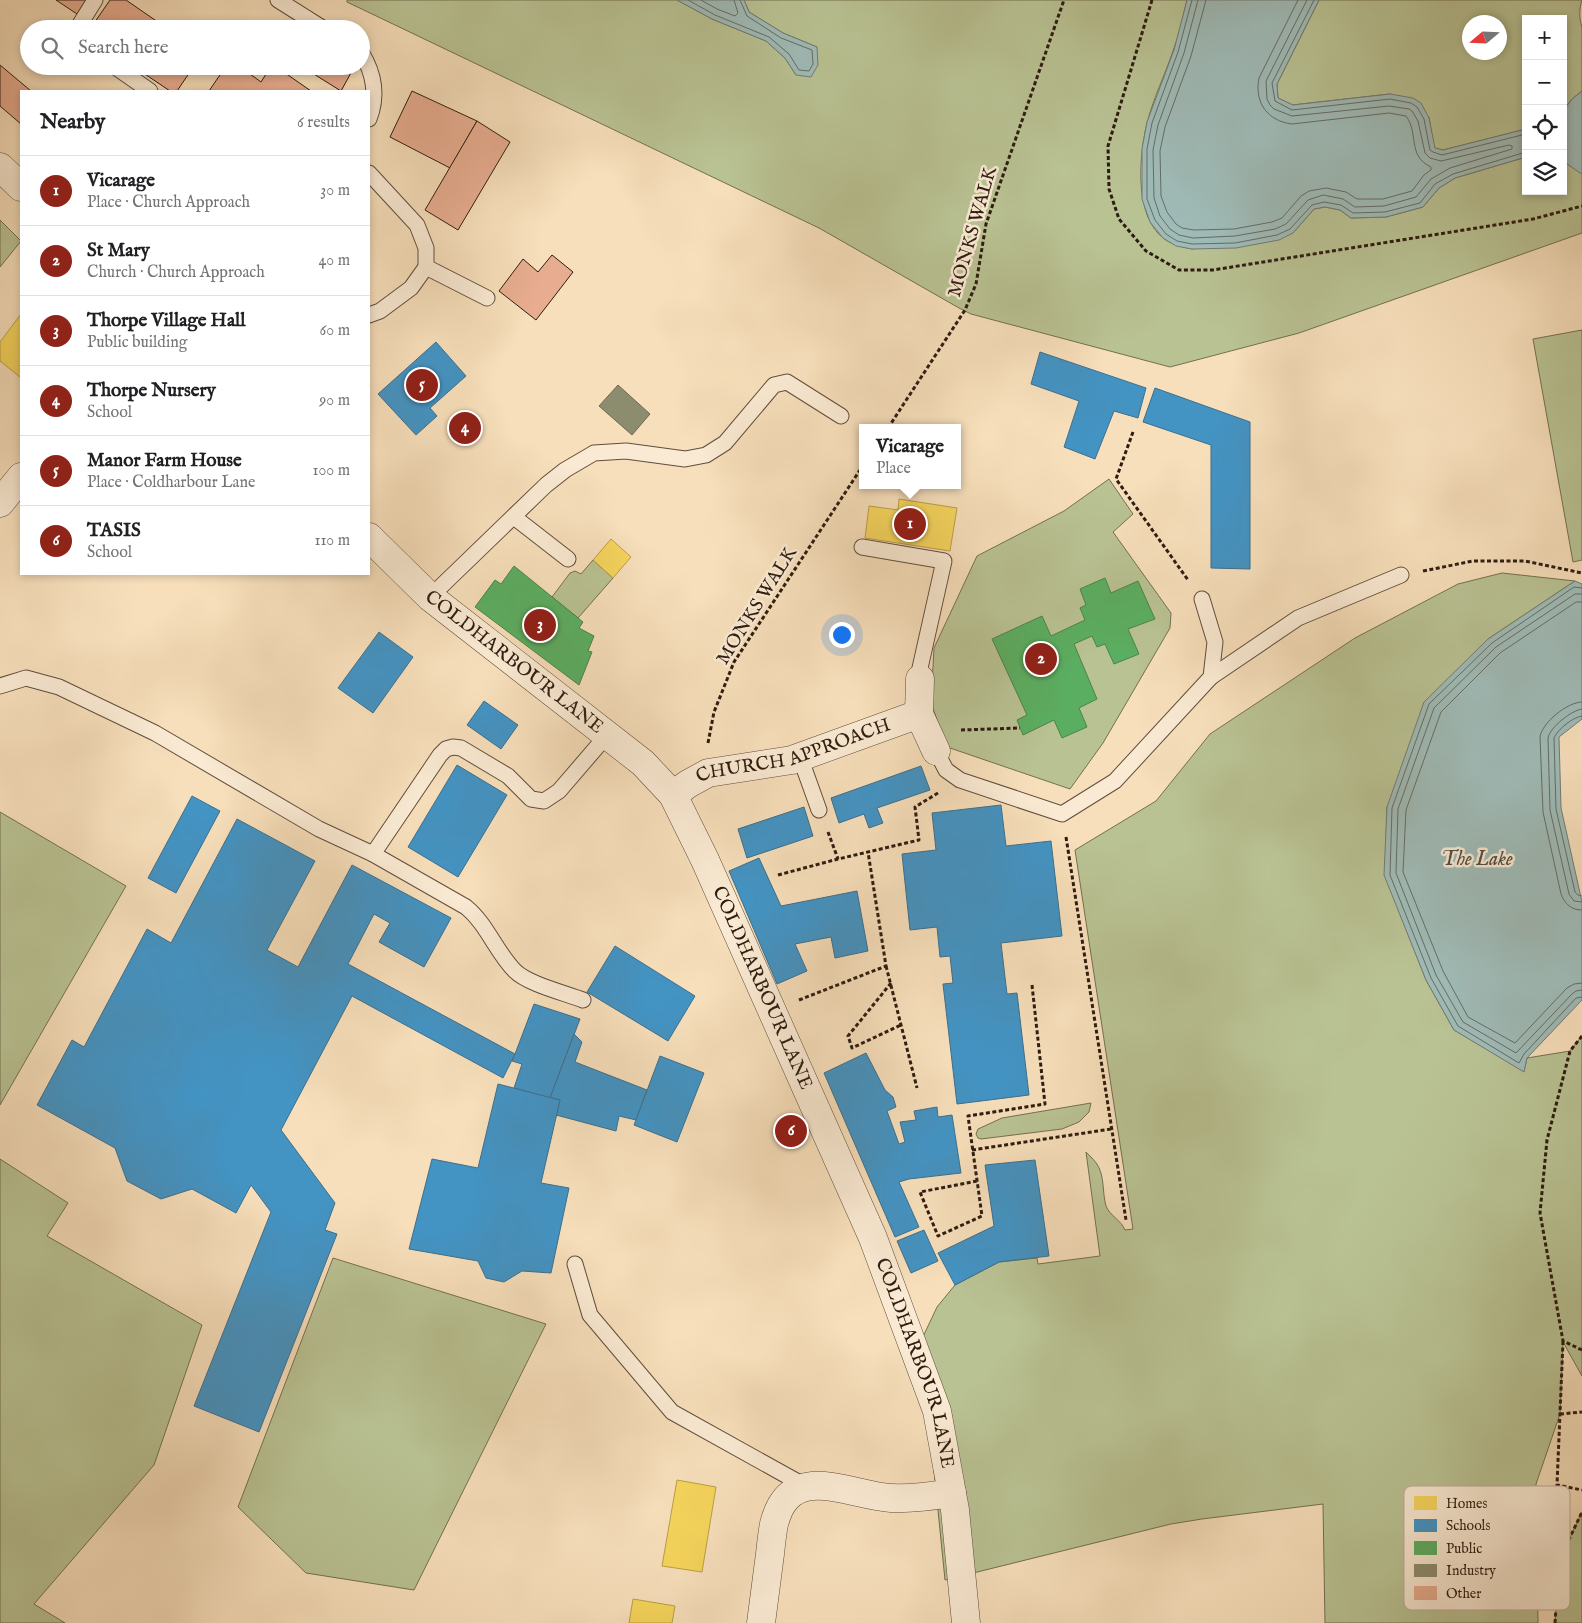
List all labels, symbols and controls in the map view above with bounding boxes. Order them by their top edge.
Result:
north arrow [1462,15,1507,60]
map controls [1522,15,1567,195]
button: + [1522,15,1567,60]
search box [20,20,370,75]
icon: search [38,34,66,62]
text: Search here [78,36,169,60]
button: − [1522,60,1567,105]
button: locate [1522,105,1567,150]
text: Nearby [40,109,105,136]
text: 6 results [297,113,350,133]
button: layers [1522,150,1567,195]
street label: MONKS WALK [943,164,1003,300]
text: Vicarage [87,169,155,193]
text: 1 [53,181,59,201]
text: 30 m [320,181,350,201]
text: Place · Church Approach [87,193,250,213]
text: St Mary [87,239,150,263]
text: 2 [52,251,60,271]
text: 40 m [318,251,350,271]
text: Church · Church Approach [87,263,265,283]
text: Thorpe Village Hall [87,309,246,333]
text: 3 [53,321,59,341]
text: 60 m [320,321,350,341]
text: Public building [87,333,187,353]
pin: 5 [406,366,438,404]
text: Thorpe Nursery [87,379,216,403]
text: 4 [52,391,60,411]
text: 90 m [319,391,350,411]
text: School [87,403,132,423]
pin: 4 [449,409,481,447]
popup [859,424,961,489]
text: Vicarage [876,435,944,459]
text: Manor Farm House [87,449,242,473]
text: Place [876,459,911,479]
text: 5 [53,461,59,481]
text: 100 m [313,461,350,481]
text: Place · Coldharbour Lane [87,473,255,493]
pin: 1 [894,505,926,543]
text: TASIS [87,519,141,543]
text: 6 [53,531,59,551]
text: 110 m [314,531,350,551]
street label: MONKS WALK [711,542,803,669]
text: School [87,543,132,563]
street label: COLDHARBOUR LANE [420,585,608,740]
pin: 3 [524,606,556,644]
your location [829,622,855,648]
pin: 2 [1025,640,1057,678]
street label: CHURCH APPROACH [692,713,894,789]
water label: The Lake [1441,847,1513,872]
street label: COLDHARBOUR LANE [706,883,818,1093]
pin: 6 [775,1112,807,1150]
street label: COLDHARBOUR LANE [870,1255,959,1470]
legend [1404,1486,1570,1610]
text: Homes [1446,1495,1488,1513]
text: Schools [1446,1517,1490,1535]
text: Public [1446,1540,1482,1558]
text: Industry [1446,1562,1496,1580]
text: Other [1446,1585,1481,1603]

